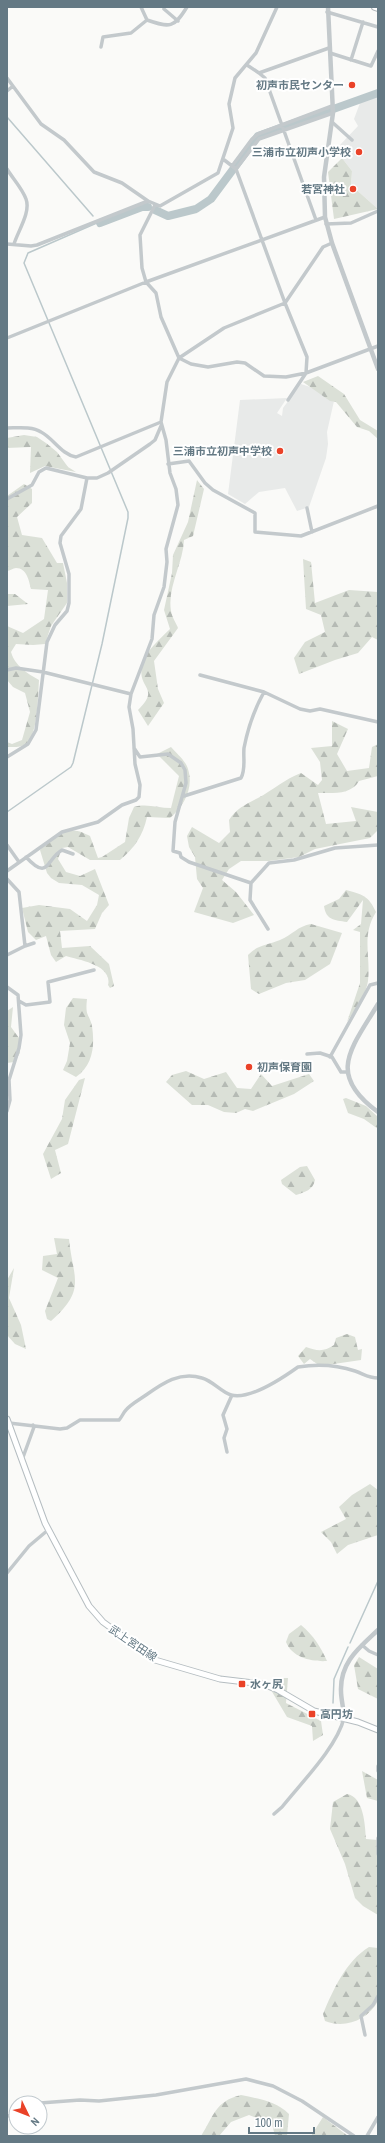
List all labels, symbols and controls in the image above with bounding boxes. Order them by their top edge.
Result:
place label: 初声市民センター [256,78,344,92]
marker: 初声市民センター [347,80,357,90]
place label: 三浦市立初声小学校 [252,145,351,159]
marker: 三浦市立初声小学校 [354,147,364,157]
place label: 若宮神社 [301,182,345,196]
marker: 若宮神社 [348,184,358,194]
place label: 三浦市立初声中学校 [173,444,272,458]
marker: 三浦市立初声中学校 [275,446,285,456]
place label: 初声保育園 [257,1060,312,1074]
marker: 初声保育園 [244,1062,254,1072]
street label: 武上宮田線 [106,1622,160,1664]
place label: 水ヶ尻 [250,1677,283,1691]
marker: 水ヶ尻 [237,1679,247,1689]
place label: 高円坊 [320,1707,353,1721]
marker: 高円坊 [307,1709,317,1719]
north arrow [8,2095,48,2135]
scale bar [249,2109,314,2135]
text: N [28,2115,43,2129]
text: 100 m [255,2115,282,2131]

